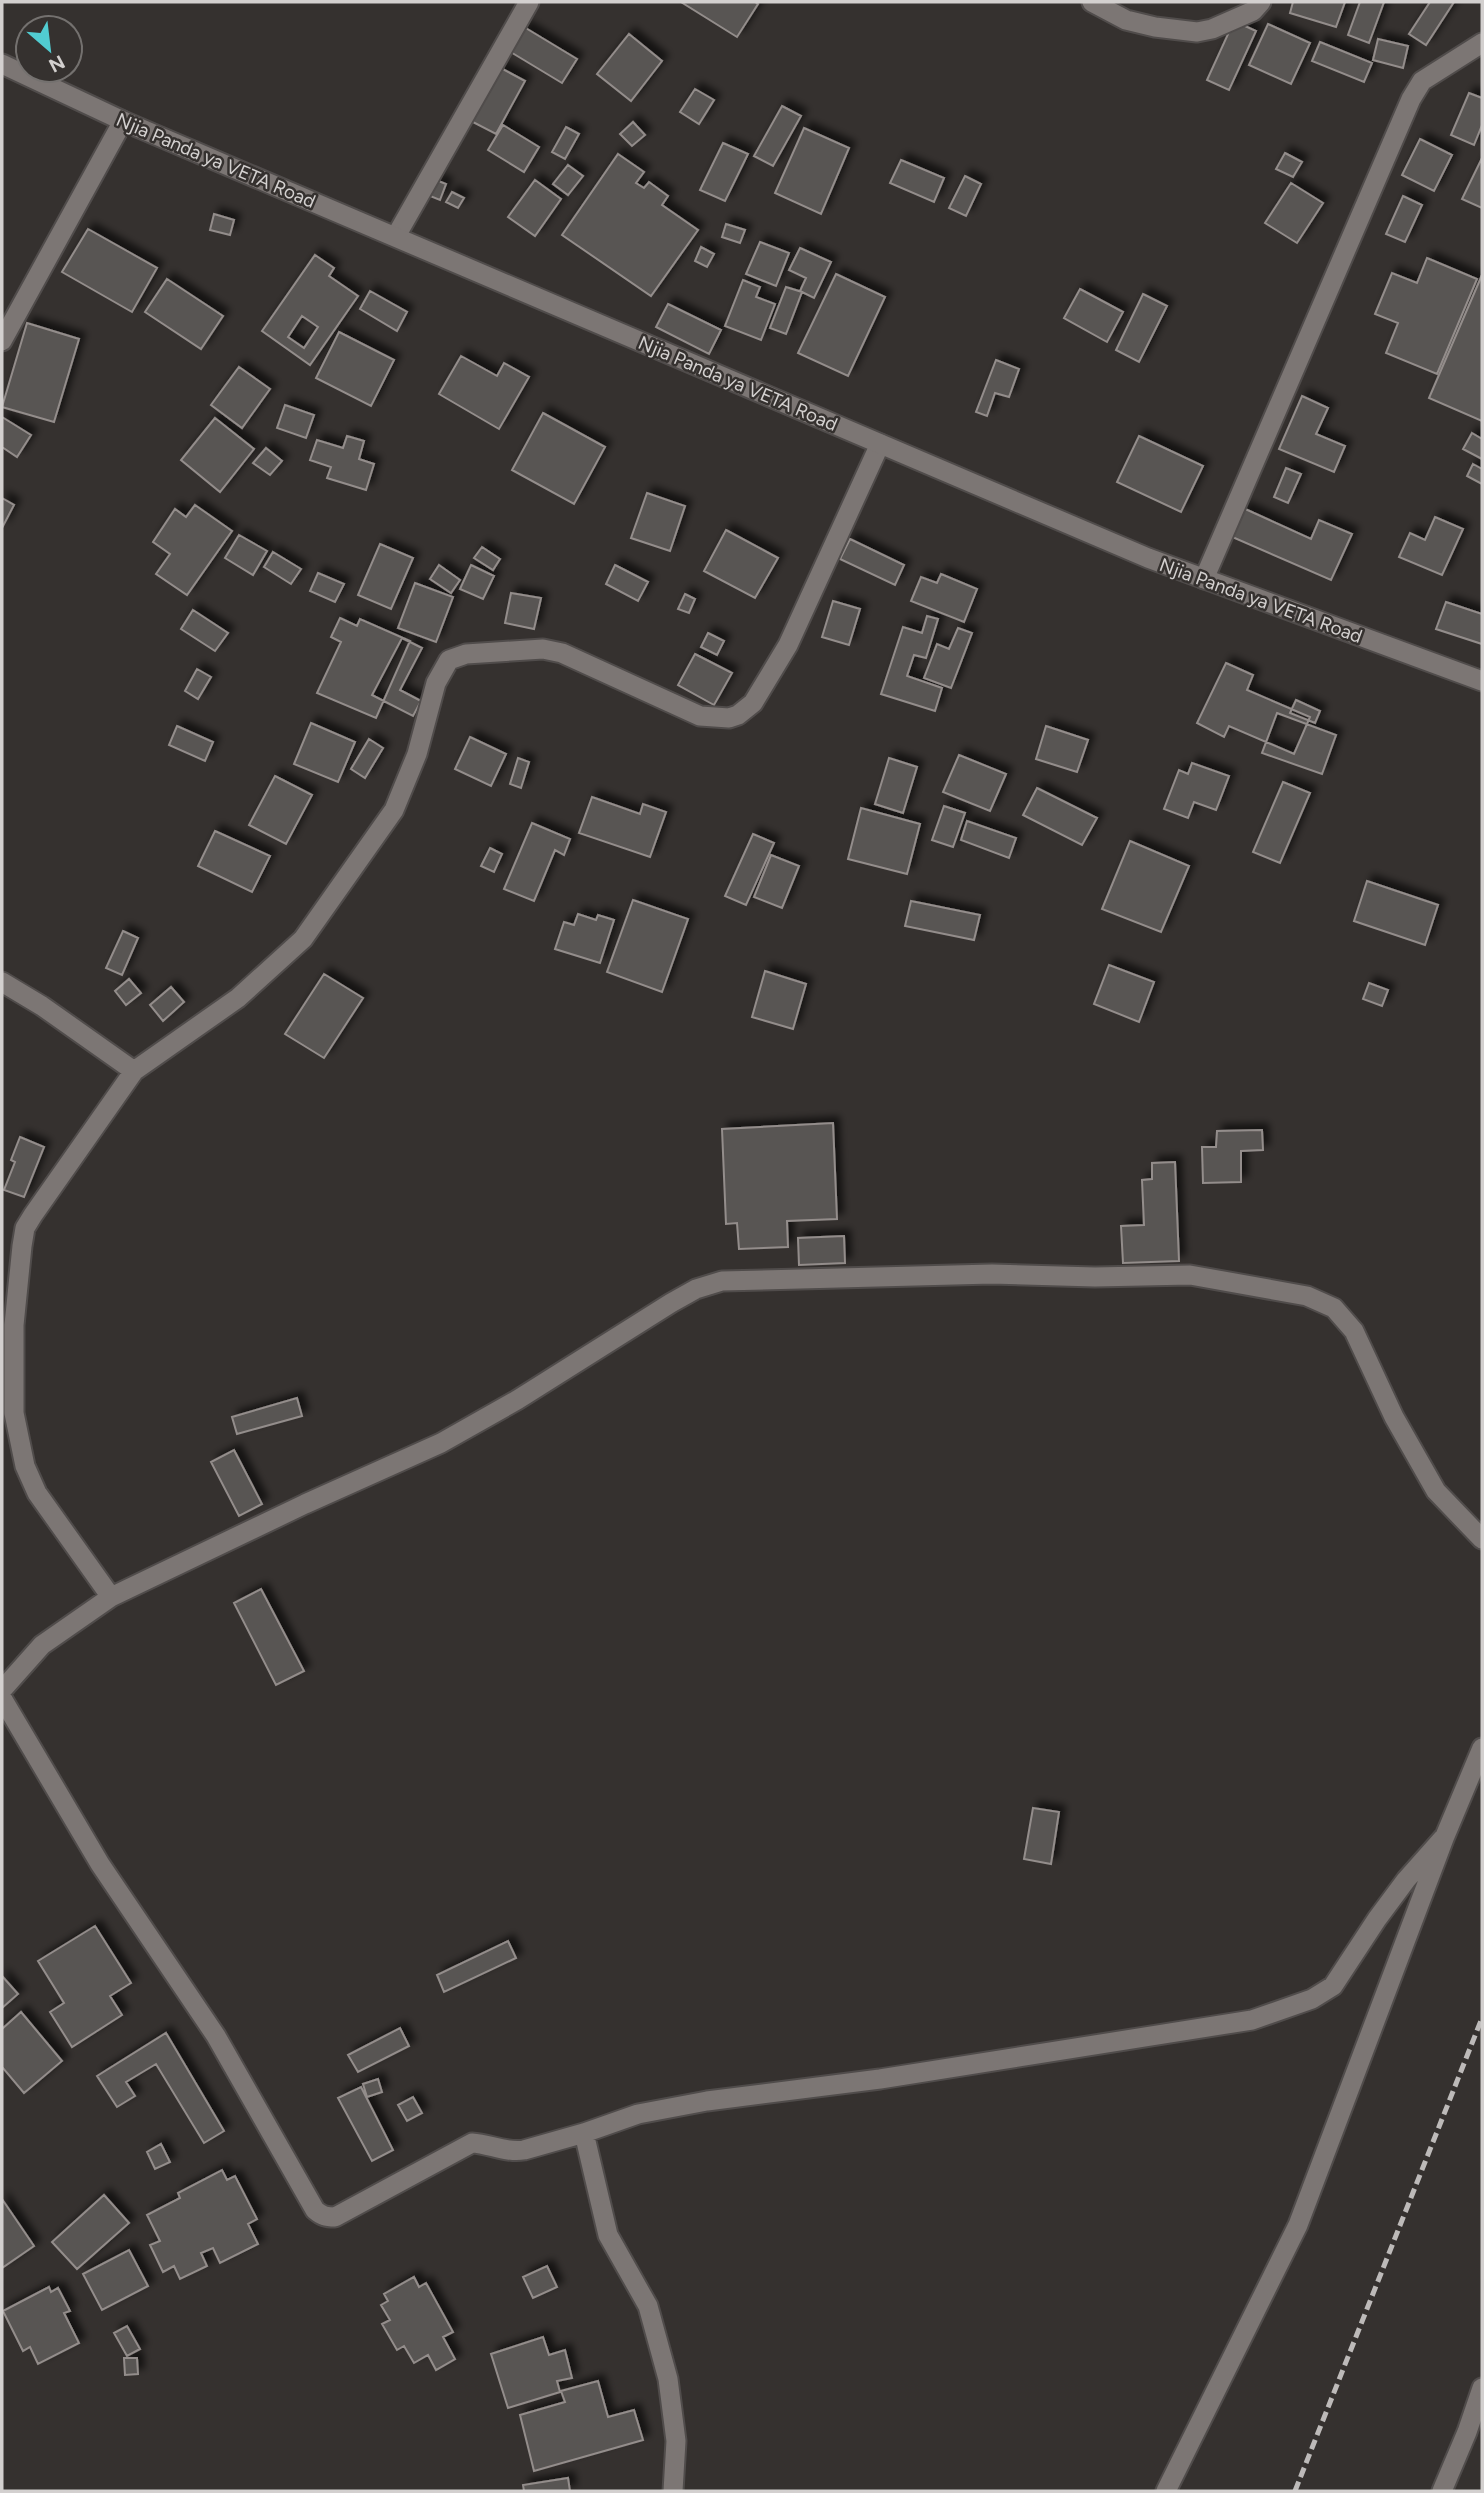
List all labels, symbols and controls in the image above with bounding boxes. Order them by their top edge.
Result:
north arrow [14,14,84,84]
text: N [45,50,69,77]
street label: Njia Panda ya VETA Road [113,108,319,213]
street label: Njia Panda ya VETA Road [635,331,841,436]
street label: Njia Panda ya VETA Road [1156,553,1365,648]

